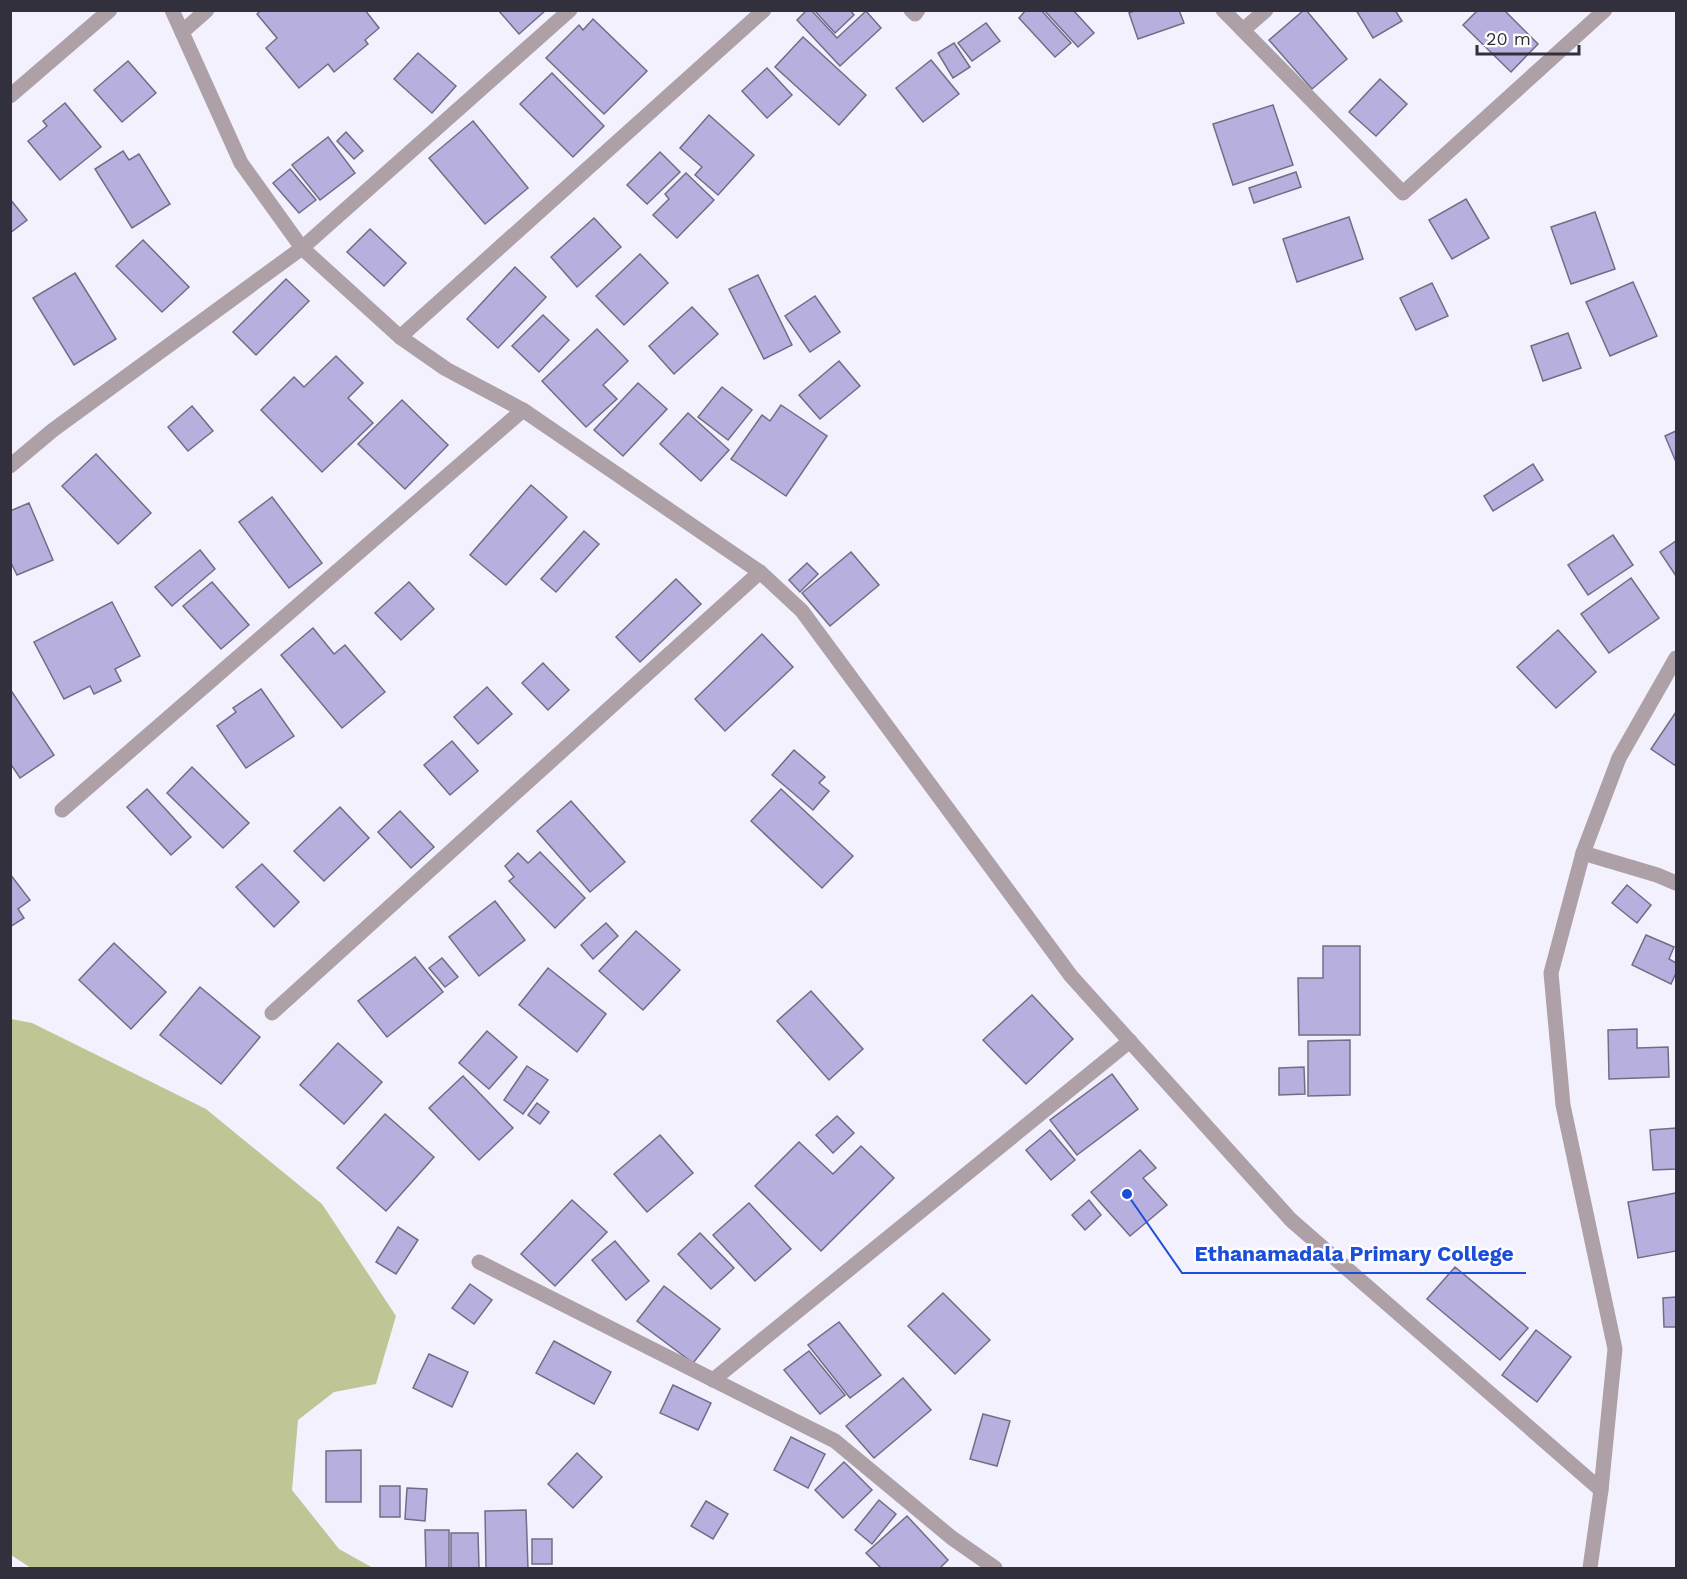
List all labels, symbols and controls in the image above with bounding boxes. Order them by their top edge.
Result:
scale bar [1477,18,1579,56]
text: 20 m [1486,28,1531,49]
callout: Ethanamadala Primary College [1182,1234,1526,1273]
text: Ethanamadala Primary College [1194,1241,1514,1266]

